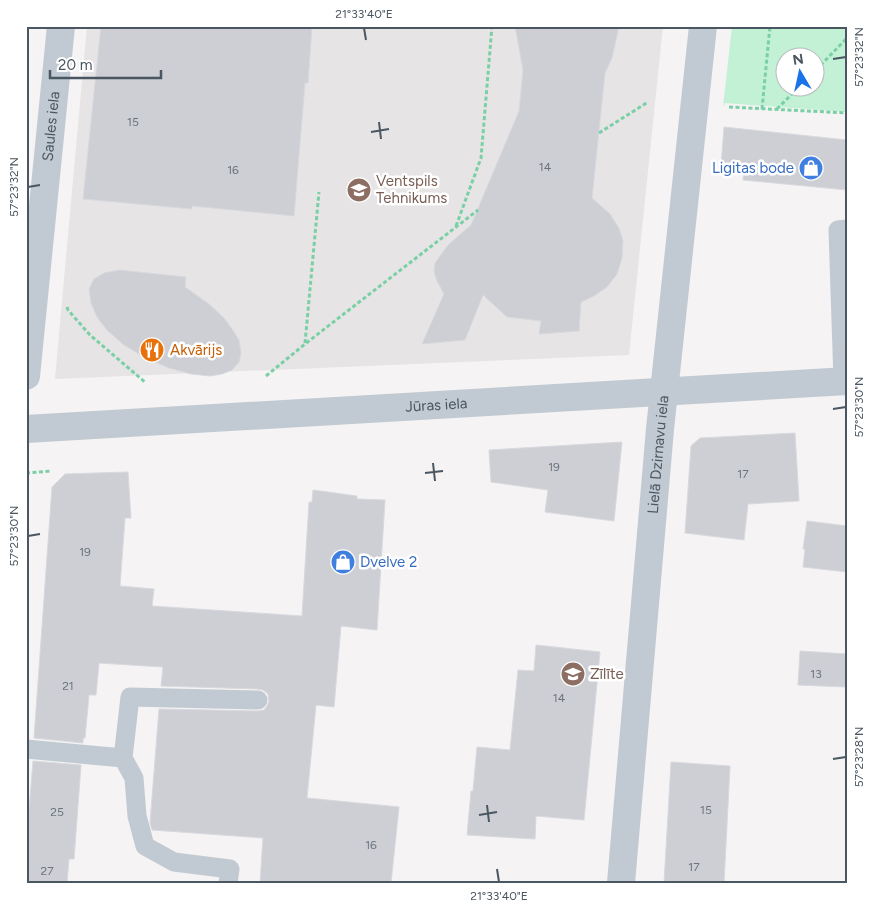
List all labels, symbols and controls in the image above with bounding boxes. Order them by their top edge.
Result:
text: 21°33'40"E [335,7,393,21]
text: 57°23'32"N [852,27,866,87]
scale bar [50,48,161,80]
north arrow [776,48,826,98]
text: N [791,50,805,69]
text: 20 m [58,56,92,74]
street label: Saules iela [39,90,63,162]
house number: 15 [127,115,139,129]
shop icon: Ligitas bode [798,155,824,181]
text: 57°23'32"N [7,157,21,217]
place label: Ligitas bode [712,159,794,177]
house number: 14 [539,160,552,174]
house number: 16 [227,163,239,177]
place label: Ventspils Tehnikums [376,172,447,207]
school or university icon: Ventspils Tehnikums [346,177,372,203]
restaurant icon: Akvārijs [139,337,165,363]
place label: Akvārijs [170,341,222,359]
text: 57°23'30"N [852,377,866,437]
street label: Jūras iela [405,394,468,416]
street label: Lielā Dzirnavu iela [644,394,673,515]
house number: 19 [548,460,560,474]
house number: 17 [737,467,749,481]
text: 57°23'30"N [7,506,21,566]
house number: 19 [79,545,91,559]
shop icon: Dvelve 2 [330,549,356,575]
place label: Dvelve 2 [360,553,417,571]
school or university icon: Zīlīte [560,661,586,687]
place label: Zīlīte [590,665,624,683]
house number: 13 [810,667,822,681]
house number: 21 [62,679,74,693]
house number: 14 [553,691,566,705]
text: 57°23'28"N [852,727,866,787]
house number: 15 [700,803,712,817]
house number: 25 [50,805,64,819]
house number: 16 [365,838,377,852]
house number: 17 [688,860,700,874]
house number: 27 [40,864,54,878]
text: 21°33'40"E [470,889,528,903]

